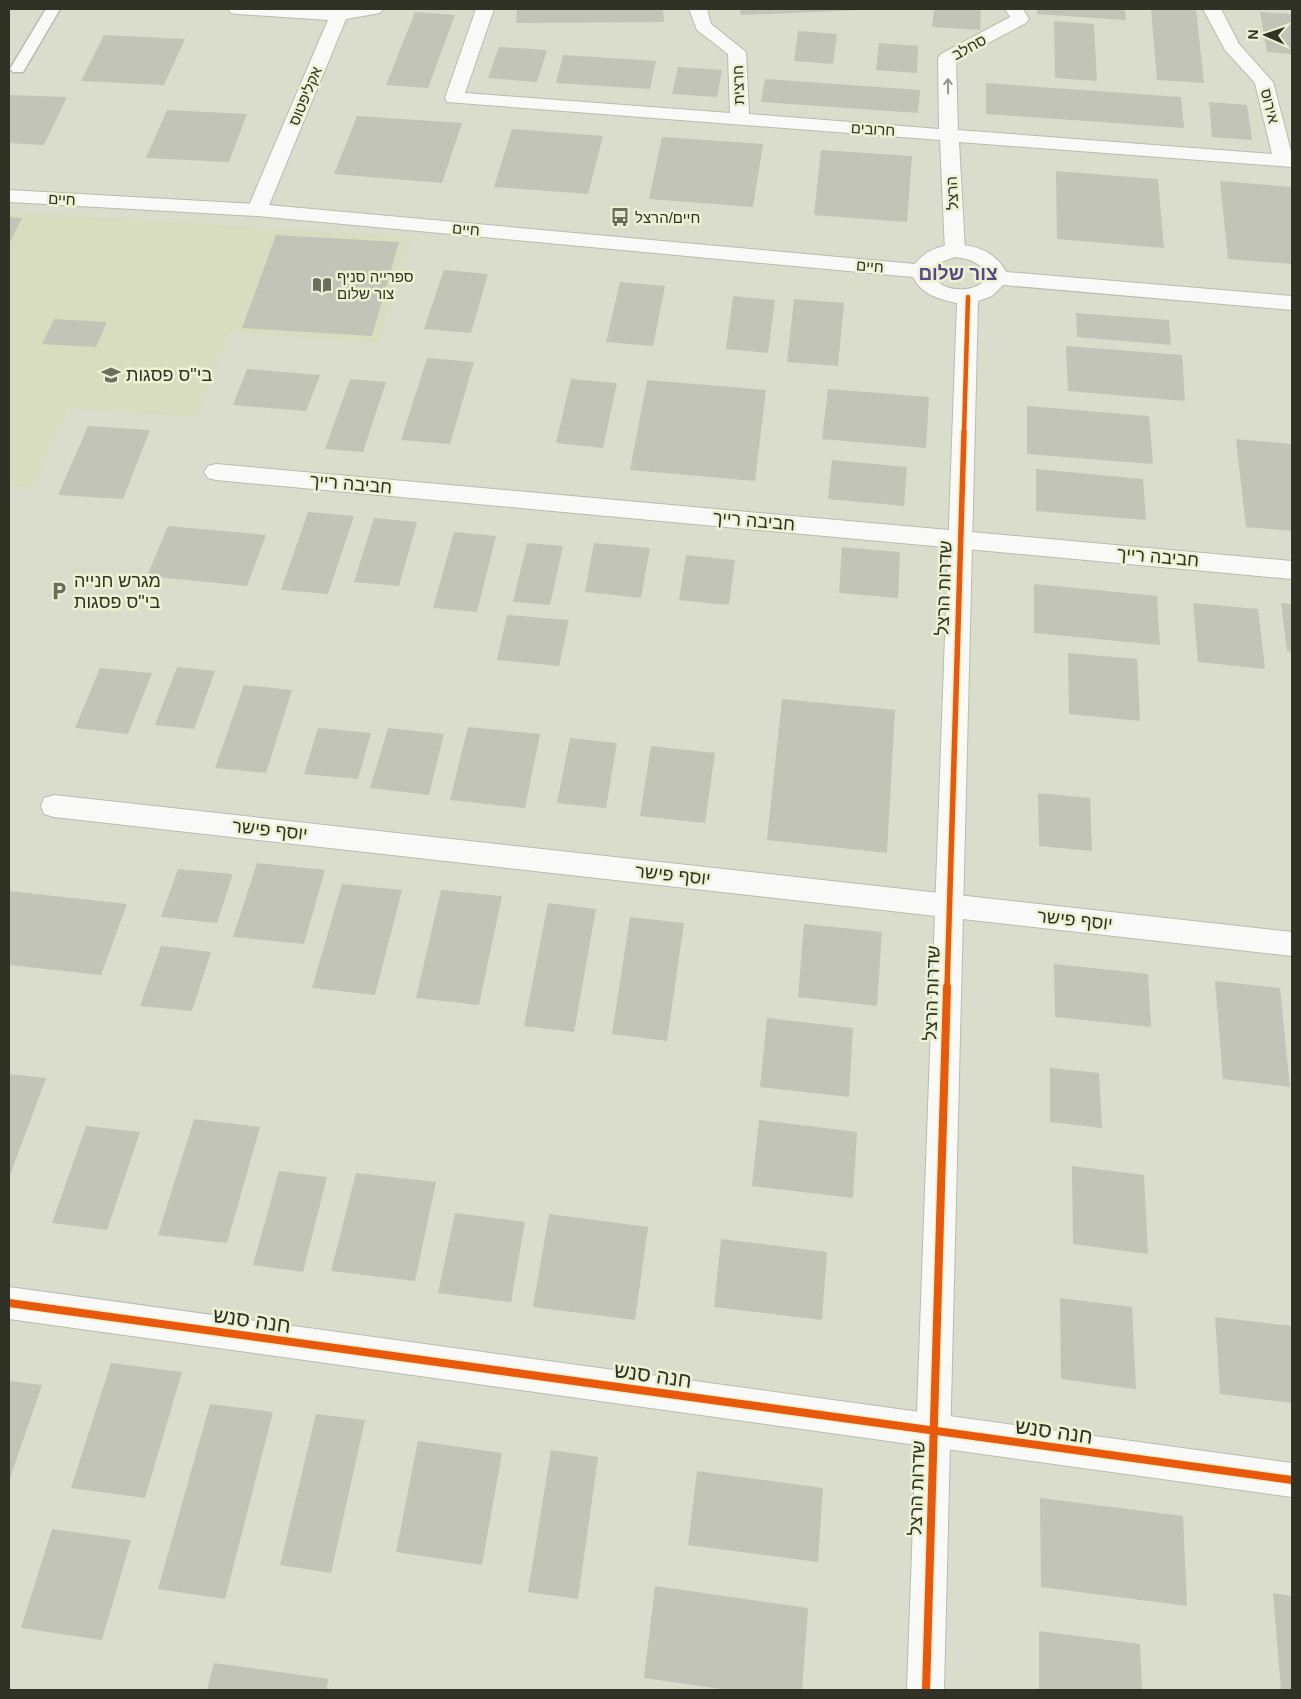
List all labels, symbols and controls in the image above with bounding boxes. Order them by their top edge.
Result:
north arrow [1241,10,1291,60]
text: N [1245,29,1261,40]
street label: סחלב [949,31,989,63]
street label: אקליפטוס [285,64,325,128]
street label: חרצית [729,65,747,105]
one-way arrow [943,78,952,94]
street label: אירוס [1258,87,1283,126]
street label: חרובים [850,119,896,139]
street label: הרצל [943,176,961,210]
street label: חיים [48,190,76,208]
bus stop icon: חיים/הרצל [609,206,631,228]
place label: חיים/הרצל [635,209,700,226]
street label: חיים [452,219,480,239]
street label: חיים [856,256,884,276]
district label: צור שלום [918,263,998,284]
place label: ספרייה סניף צור שלום [337,268,414,302]
library icon: ספרייה סניף צור שלום [311,274,333,296]
school or university icon: בי"ס פסגות [100,364,122,386]
place label: בי"ס פסגות [126,365,212,385]
street label: חביבה רייך [309,470,393,498]
street label: חביבה רייך [712,507,796,535]
street label: שדרות הרצל [932,540,956,636]
street label: חביבה רייך [1116,543,1200,571]
place label: מגרש חנייה בי"ס פסגות [74,571,161,612]
parking icon: מגרש חנייה בי"ס פסגות [48,580,70,602]
street label: יוסף פישר [231,816,309,844]
street label: יוסף פישר [634,861,712,889]
street label: יוסף פישר [1036,906,1114,934]
street label: שדרות הרצל [920,945,944,1041]
street label: חנה סנש [212,1303,292,1337]
street label: חנה סנש [613,1358,693,1392]
street label: חנה סנש [1014,1414,1094,1448]
street label: שדרות הרצל [905,1440,929,1536]

